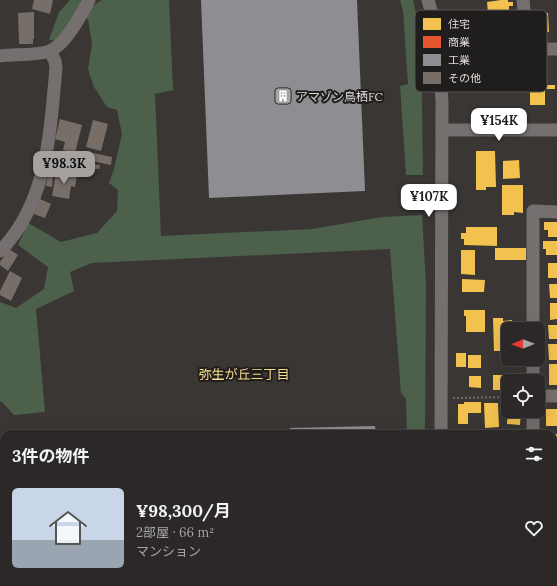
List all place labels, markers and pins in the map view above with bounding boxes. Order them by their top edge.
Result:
building icon: アマゾン鳥栖FC [273,86,293,106]
place label: アマゾン鳥栖FC [296,89,383,104]
pin: ¥154K [471,108,527,142]
pin: ¥98.3K [31,151,97,185]
pin: ¥107K [401,184,457,218]

